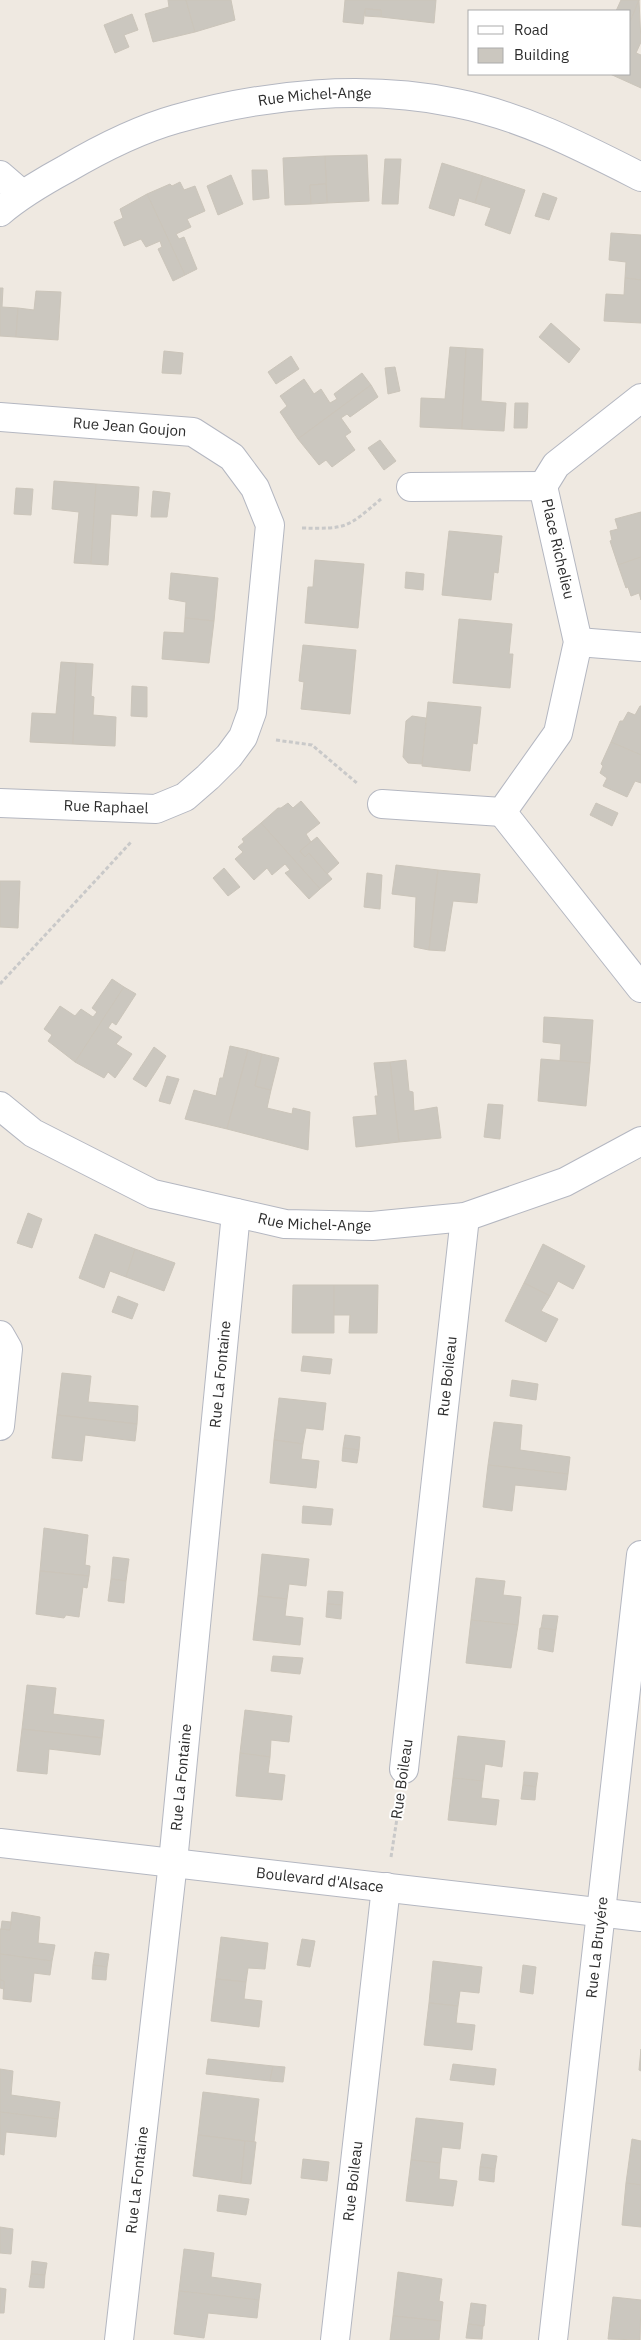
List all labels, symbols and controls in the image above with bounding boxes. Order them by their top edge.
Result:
legend [468,10,631,75]
text: Road [514,20,549,39]
text: Building [514,45,569,64]
street label: Rue Michel-Ange [256,83,372,110]
street label: Rue Jean Goujon [72,413,187,440]
street label: Place Richelieu [538,497,579,601]
street label: Rue Raphael [63,796,149,817]
street label: Rue Michel-Ange [256,1208,372,1235]
street label: Rue La Fontaine [205,1320,235,1429]
street label: Rue Boileau [433,1335,461,1418]
street label: Rue La Fontaine [166,1723,195,1832]
street label: Rue Boileau [386,1738,417,1820]
street label: Boulevard d'Alsace [255,1863,385,1896]
street label: Rue La Bruyére [581,1896,612,1999]
street label: Rue La Fontaine [121,2125,152,2235]
street label: Rue Boileau [338,2140,366,2222]

